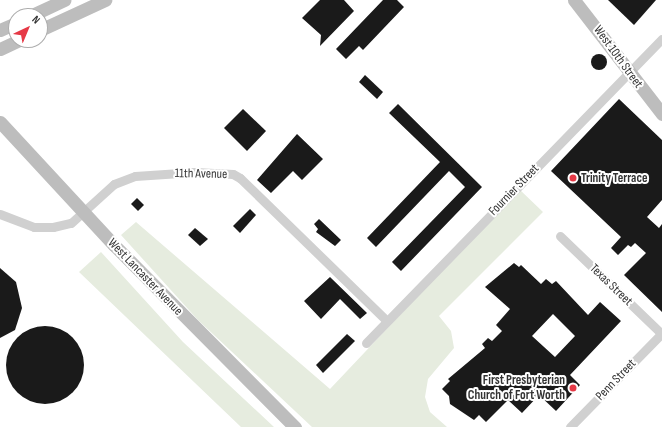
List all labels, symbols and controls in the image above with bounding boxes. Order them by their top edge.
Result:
north arrow [8,8,48,48]
text: N [29,13,43,26]
street label: West 10th Street [590,23,646,91]
street label: Fournier Street [486,161,542,219]
street label: 11th Avenue [175,166,227,182]
place label: Trinity Terrace [581,170,647,186]
marker: Trinity Terrace [568,173,578,183]
street label: West Lancaster Avenue [104,235,186,319]
street label: Texas Street [586,261,636,309]
street label: Penn Street [593,356,639,404]
place label: First Presbyterian Church of Fort Worth [468,373,565,404]
marker: First Presbyterian Church of Fort Worth [568,383,578,393]

